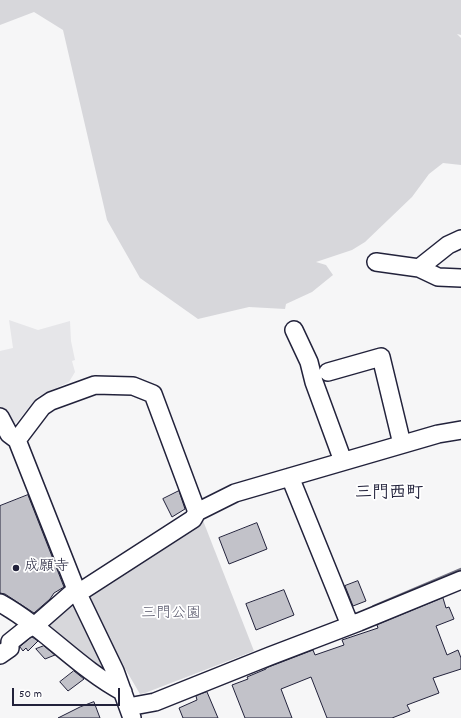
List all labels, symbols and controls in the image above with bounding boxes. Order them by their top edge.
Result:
district label: 三門西町 [355,485,423,505]
place label: 成願寺 [24,559,69,577]
marker: 成願寺 [11,563,21,573]
park label: 三門公園 [141,606,201,624]
scale bar [14,680,122,706]
text: 50 m [19,686,42,703]

